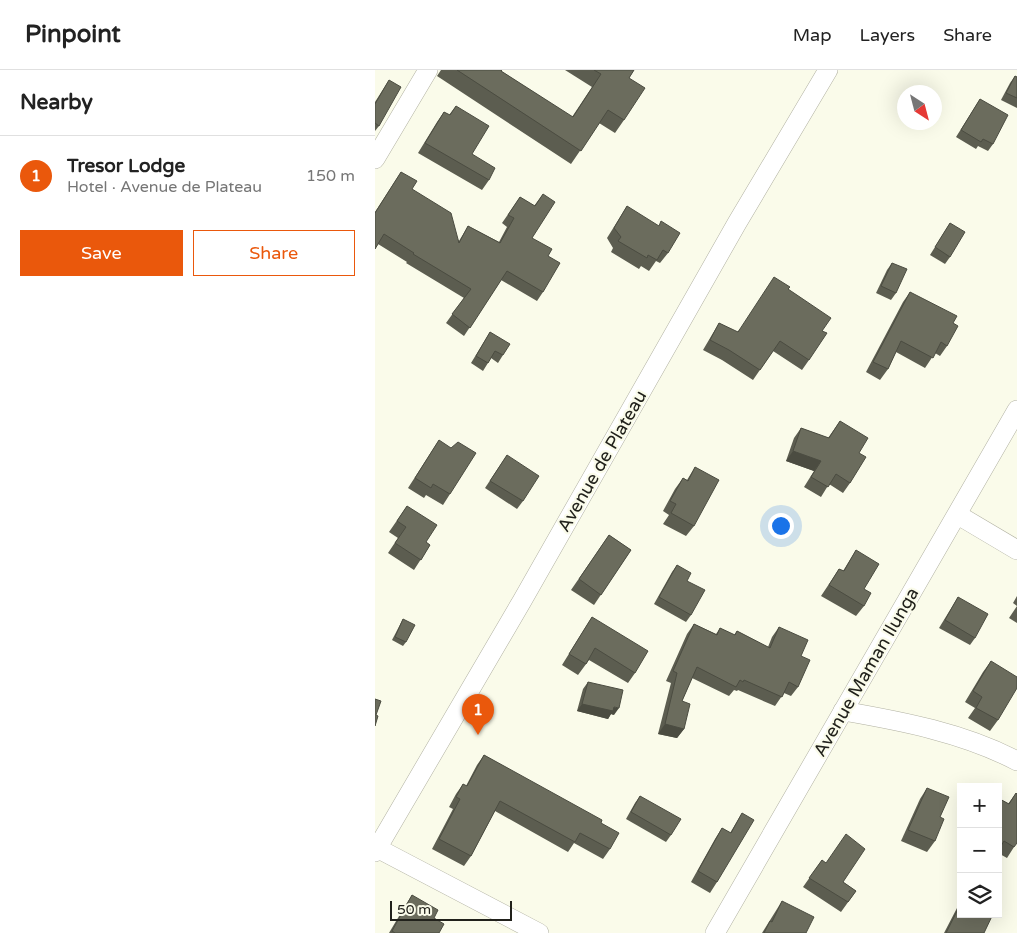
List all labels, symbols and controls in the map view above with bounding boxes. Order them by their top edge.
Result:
text: Pinpoint [25,20,121,49]
text: Map [793,24,832,46]
text: Layers [860,24,915,46]
text: Share [943,24,992,46]
north arrow [897,85,942,130]
text: Nearby [20,90,93,115]
text: Tresor Lodge [67,155,185,177]
text: 1 [31,166,41,186]
text: 150 m [306,166,355,186]
text: Hotel · Avenue de Plateau [67,177,262,197]
button: Save [20,230,183,276]
button: Share [193,230,355,276]
street label: Avenue de Plateau [553,386,651,536]
your location [768,513,794,539]
street label: Avenue Maman Ilunga [809,583,923,761]
pin: 1 [462,694,494,735]
map controls [957,783,1002,918]
button: + [957,783,1002,828]
button: − [957,828,1002,873]
button: layers [957,873,1002,918]
scale bar [390,898,513,921]
text: 50 m [397,901,431,918]

